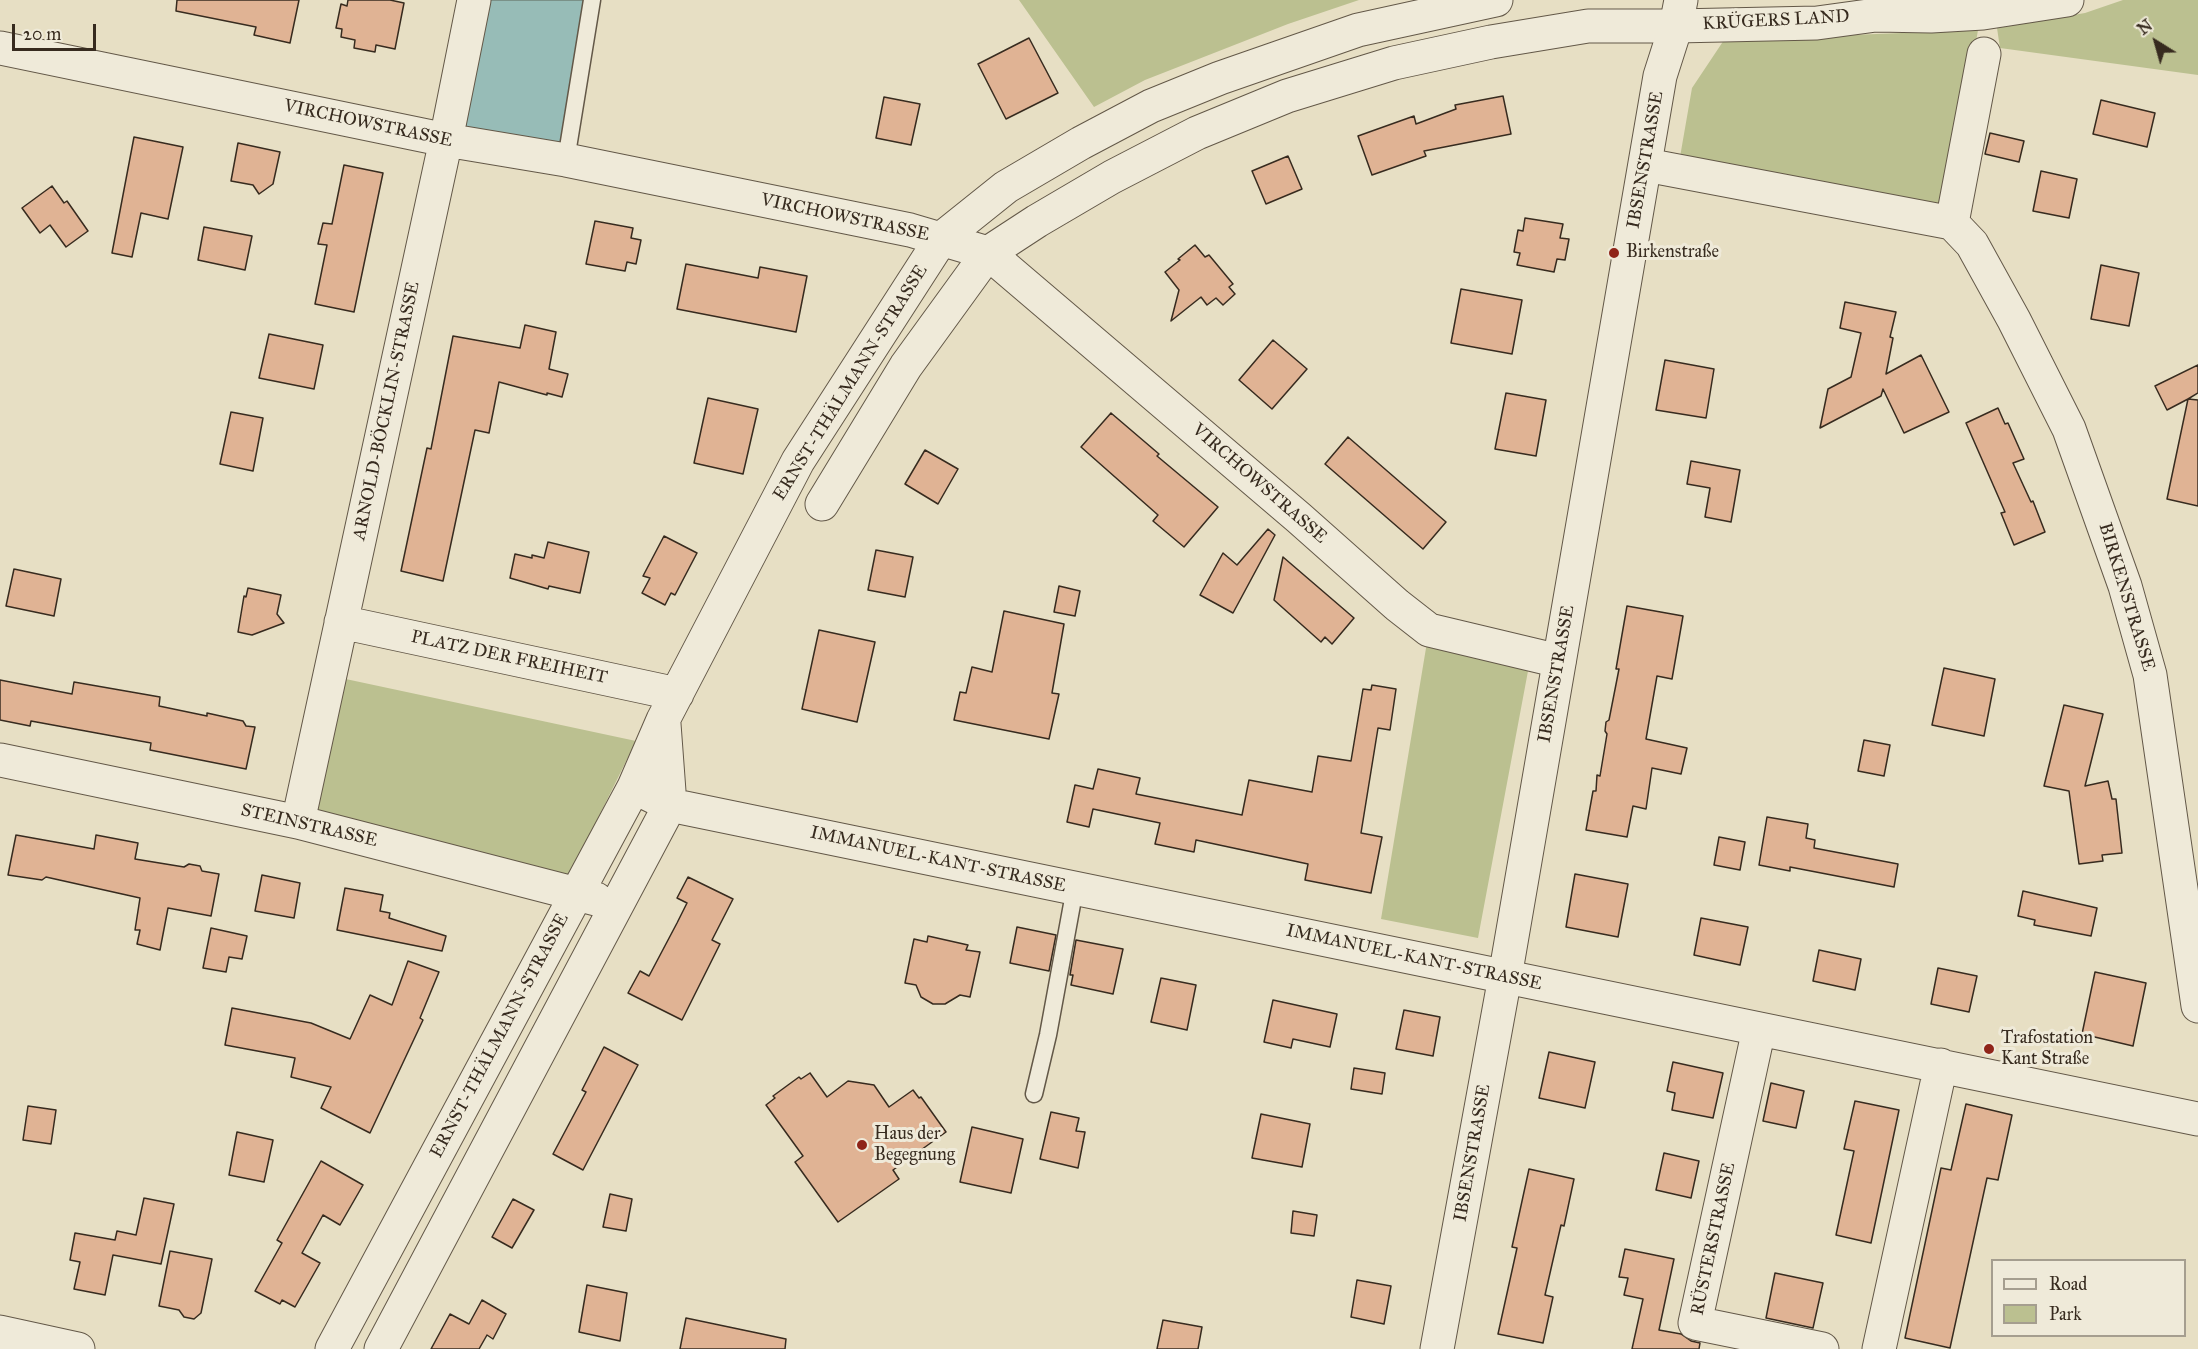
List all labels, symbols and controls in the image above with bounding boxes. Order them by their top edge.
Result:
street label: KRÜGERS LAND [1702,6,1850,36]
scale bar [15,12,99,50]
north arrow [2126,12,2186,72]
text: N [2134,16,2156,39]
text: 20 m [23,23,61,45]
street label: IBSENSTRASSE [1623,90,1669,230]
street label: VIRCHOWSTRASSE [282,96,454,152]
street label: VIRCHOWSTRASSE [759,190,931,246]
place label: Birkenstraße [1626,242,1719,264]
marker: Birkenstraße [1607,246,1621,260]
street label: ERNST-THÄLMANN-STRASSE [769,261,933,505]
street label: ARNOLD-BÖCKLIN-STRASSE [349,280,425,542]
street label: VIRCHOWSTRASSE [1187,420,1331,548]
street label: BIRKENSTRASSE [2093,520,2159,674]
street label: IBSENSTRASSE [1534,604,1580,744]
street label: PLATZ DER FREIHEIT [409,627,609,689]
street label: STEINSTRASSE [239,800,379,852]
street label: IMMANUEL-KANT-STRASSE [808,822,1068,898]
street label: ERNST-THÄLMANN-STRASSE [426,910,574,1162]
street label: IMMANUEL-KANT-STRASSE [1284,920,1544,996]
place label: Trafostation Kant Straße [2001,1028,2093,1070]
marker: Trafostation Kant Straße [1982,1042,1996,1056]
street label: IBSENSTRASSE [1450,1083,1496,1223]
place label: Haus der Begegnung [874,1124,955,1166]
marker: Haus der Begegnung [855,1138,869,1152]
street label: RÜSTERSTRASSE [1687,1161,1741,1317]
legend [1991,1259,2186,1337]
text: Road [2049,1273,2087,1295]
text: Park [2049,1303,2082,1325]

